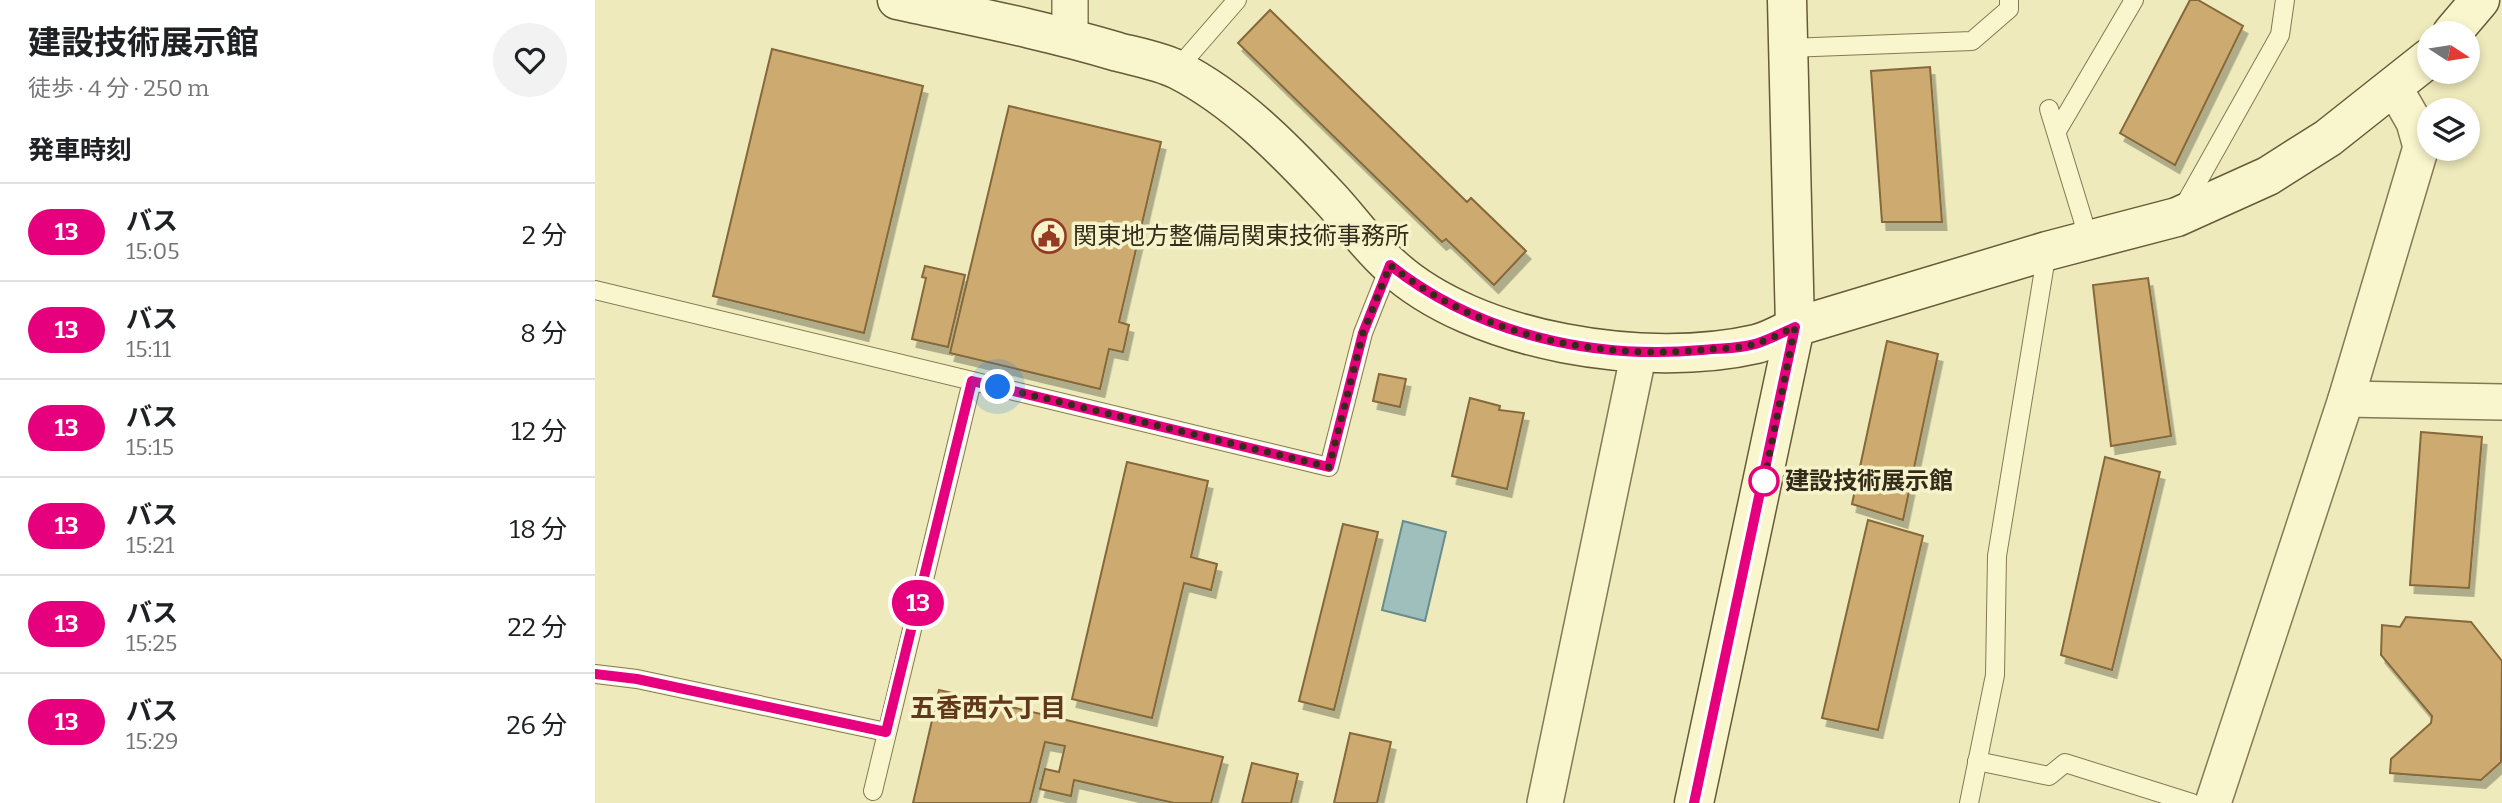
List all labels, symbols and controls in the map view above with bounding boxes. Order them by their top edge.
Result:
north arrow [2417,21,2480,84]
map controls [2417,21,2480,161]
text: 建設技術展示館 [28,23,259,63]
button: heart [493,23,567,97]
text: 徒歩 · 4 分 · 250 m [28,74,209,102]
button: layers [2417,98,2480,161]
text: 発車時刻 [28,135,132,166]
text: バス [126,206,178,237]
public building icon: 関東地方整備局関東技術事務所 [1030,217,1068,255]
text: 13 [54,218,79,246]
text: 2 分 [522,220,567,251]
place label: 関東地方整備局関東技術事務所 [1073,222,1409,250]
text: 15:05 [126,237,180,265]
text: バス [126,304,178,335]
text: 13 [54,316,79,344]
text: 8 分 [520,318,567,349]
text: 15:11 [126,335,171,363]
your location [980,369,1015,404]
text: バス [126,402,178,433]
text: 13 [54,414,79,442]
text: 12 分 [511,416,567,447]
text: 15:15 [126,433,174,461]
marker: 建設技術展示館 [1749,466,1779,496]
place label: 建設技術展示館 [1785,467,1953,495]
text: バス [126,500,178,531]
text: 13 [54,512,79,540]
text: 18 分 [510,514,567,545]
text: 15:21 [126,531,174,559]
line badge: 13 [887,580,949,626]
text: 13 [906,589,930,617]
text: バス [126,598,178,629]
text: 13 [54,610,79,638]
text: 22 分 [508,612,567,643]
text: 15:25 [126,629,177,657]
district label: 五香西六丁目 [910,693,1066,724]
text: バス [126,696,178,727]
text: 13 [54,708,79,736]
text: 26 分 [506,710,567,741]
text: 15:29 [126,727,178,755]

